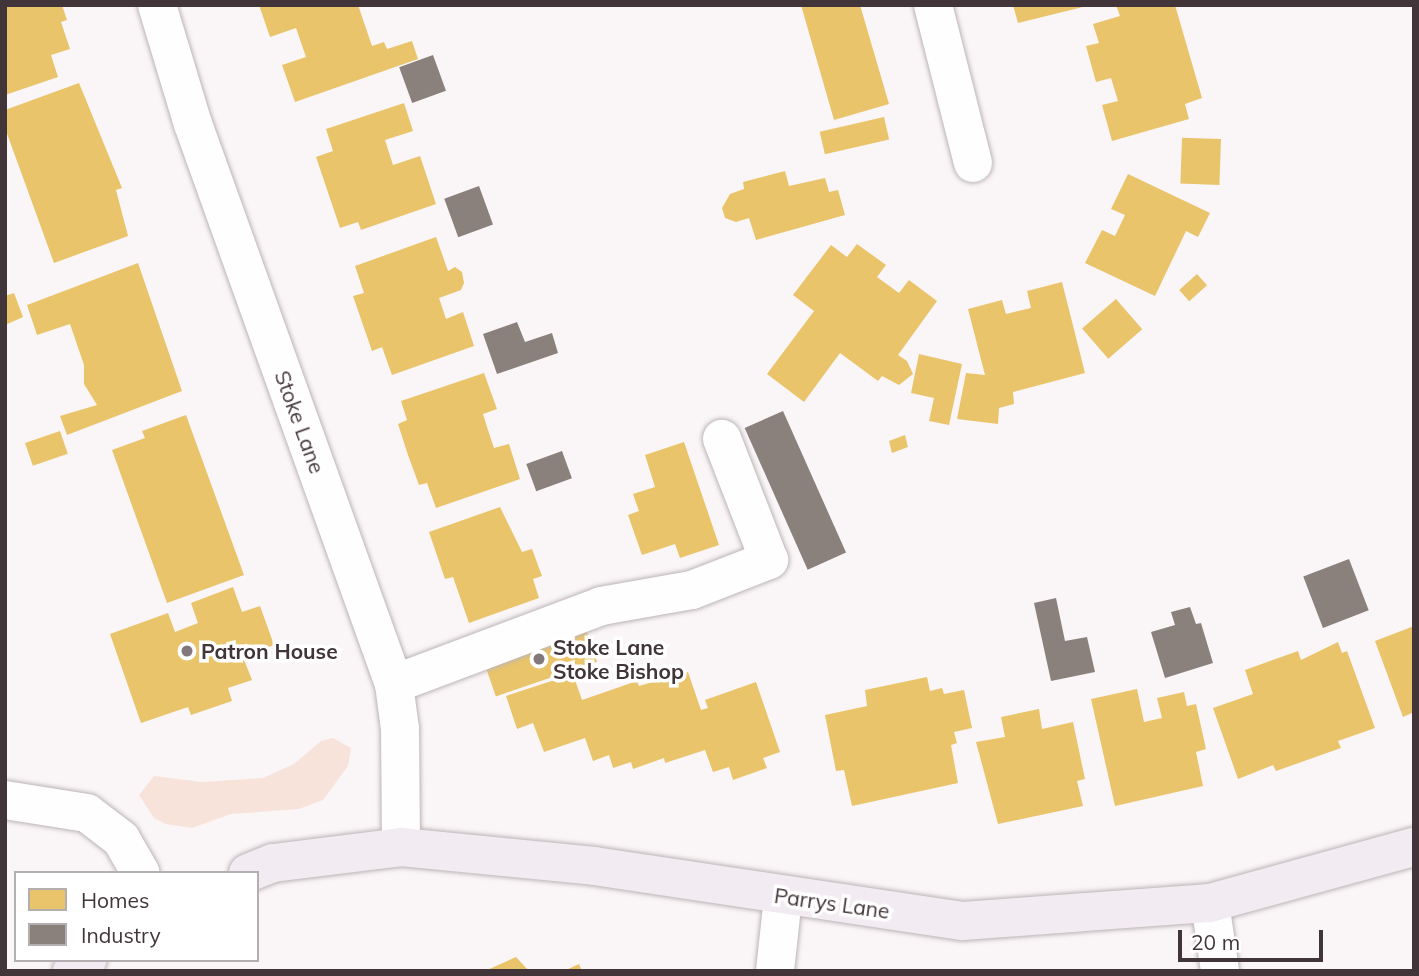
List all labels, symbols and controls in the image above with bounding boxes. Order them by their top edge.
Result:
street label: Stoke Lane [270,367,330,477]
place label: Stoke Lane Stoke Bishop [553,634,684,684]
place label: Patron House [201,638,338,664]
marker: Patron House [179,643,195,659]
marker: Stoke Lane Stoke Bishop [531,651,547,667]
legend [14,871,259,962]
street label: Parrys Lane [773,882,891,924]
text: Homes [81,887,149,913]
scale bar [1181,916,1326,960]
text: Industry [81,922,161,948]
text: 20 m [1191,929,1240,955]

